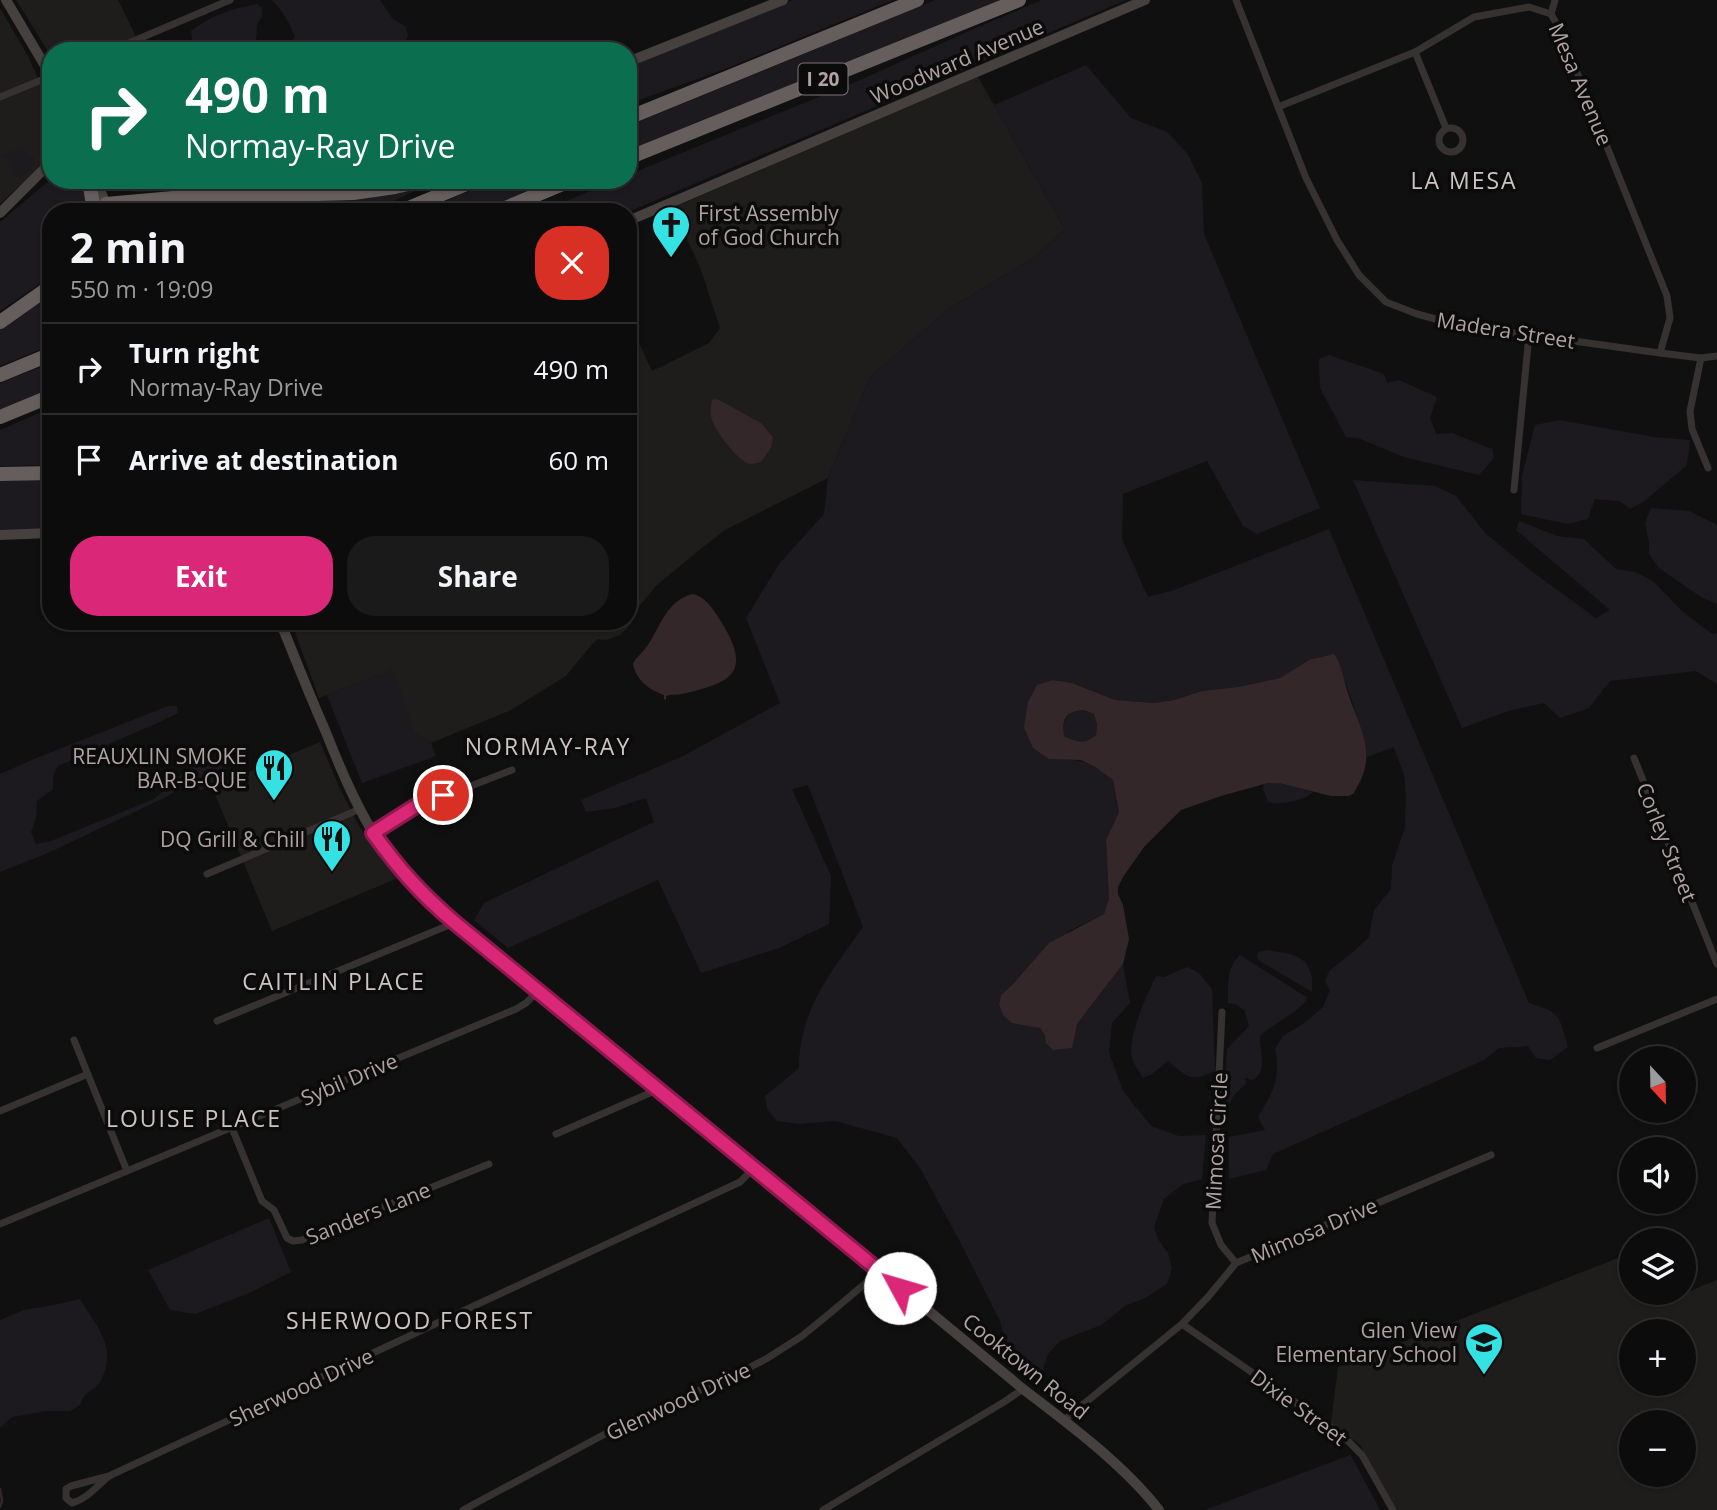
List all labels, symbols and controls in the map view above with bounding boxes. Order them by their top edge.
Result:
street label: Woodward Avenue [866,12,1048,110]
street label: Mesa Avenue [1543,18,1619,150]
text: 490 m [185,61,330,127]
road number: I 20 [798,64,848,94]
icon: right [70,70,161,161]
text: Normay-Ray Drive [185,124,455,167]
district label: LA MESA [1410,164,1518,196]
place label: First Assembly of God Church [698,199,840,251]
church icon: First Assembly of God Church [650,204,692,259]
text: 2 min [70,218,187,275]
button: close [535,226,609,300]
text: 550 m · 19:09 [70,273,213,305]
street label: Madera Street [1435,305,1577,355]
text: Turn right [129,335,260,371]
icon: right [70,350,108,388]
text: 490 m [534,351,609,387]
text: Normay-Ray Drive [129,371,323,403]
icon: arrive [70,441,108,479]
text: Arrive at destination [129,442,398,478]
text: 60 m [548,442,609,478]
button: Exit [70,536,333,616]
button: Share [347,536,609,616]
district label: NORMAY-RAY [465,730,631,762]
place label: REAUXLIN SMOKE BAR-B-QUE [72,742,247,794]
restaurant icon: REAUXLIN SMOKE BAR-B-QUE [253,747,295,802]
pin [413,765,473,825]
icon: arrive [424,776,462,814]
street label: Corley Street [1630,778,1704,906]
restaurant icon: DQ Grill & Chill [311,818,353,873]
place label: DQ Grill & Chill [160,825,305,853]
district label: CAITLIN PLACE [242,965,426,997]
street label: Sybil Drive [296,1046,402,1112]
north arrow [1619,1046,1696,1124]
map controls [1619,1046,1696,1487]
street label: Mimosa Circle [1198,1072,1234,1210]
district label: LOUISE PLACE [106,1102,282,1134]
button: sound [1619,1137,1696,1214]
street label: Sanders Lane [302,1175,434,1251]
street label: Mimosa Drive [1246,1191,1382,1269]
button: layers [1619,1228,1696,1305]
position arrow [863,1251,937,1325]
district label: SHERWOOD FOREST [286,1304,534,1336]
street label: Cooktown Road [957,1307,1095,1425]
place label: Glen View Elementary School [1275,1316,1458,1368]
button: + [1619,1319,1696,1396]
school or university icon: Glen View Elementary School [1463,1321,1505,1376]
street label: Sherwood Drive [224,1341,378,1433]
street label: Glenwood Drive [601,1355,755,1447]
street label: Dixie Street [1245,1363,1353,1451]
button: − [1619,1410,1696,1487]

